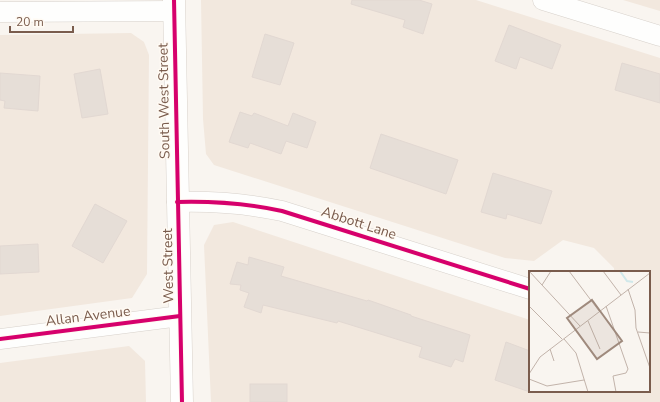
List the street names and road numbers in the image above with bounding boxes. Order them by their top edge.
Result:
street label: South West Street [153,43,175,159]
street label: Abbott Lane [319,202,399,244]
street label: West Street [158,228,178,304]
street label: Allan Avenue [45,301,131,331]

